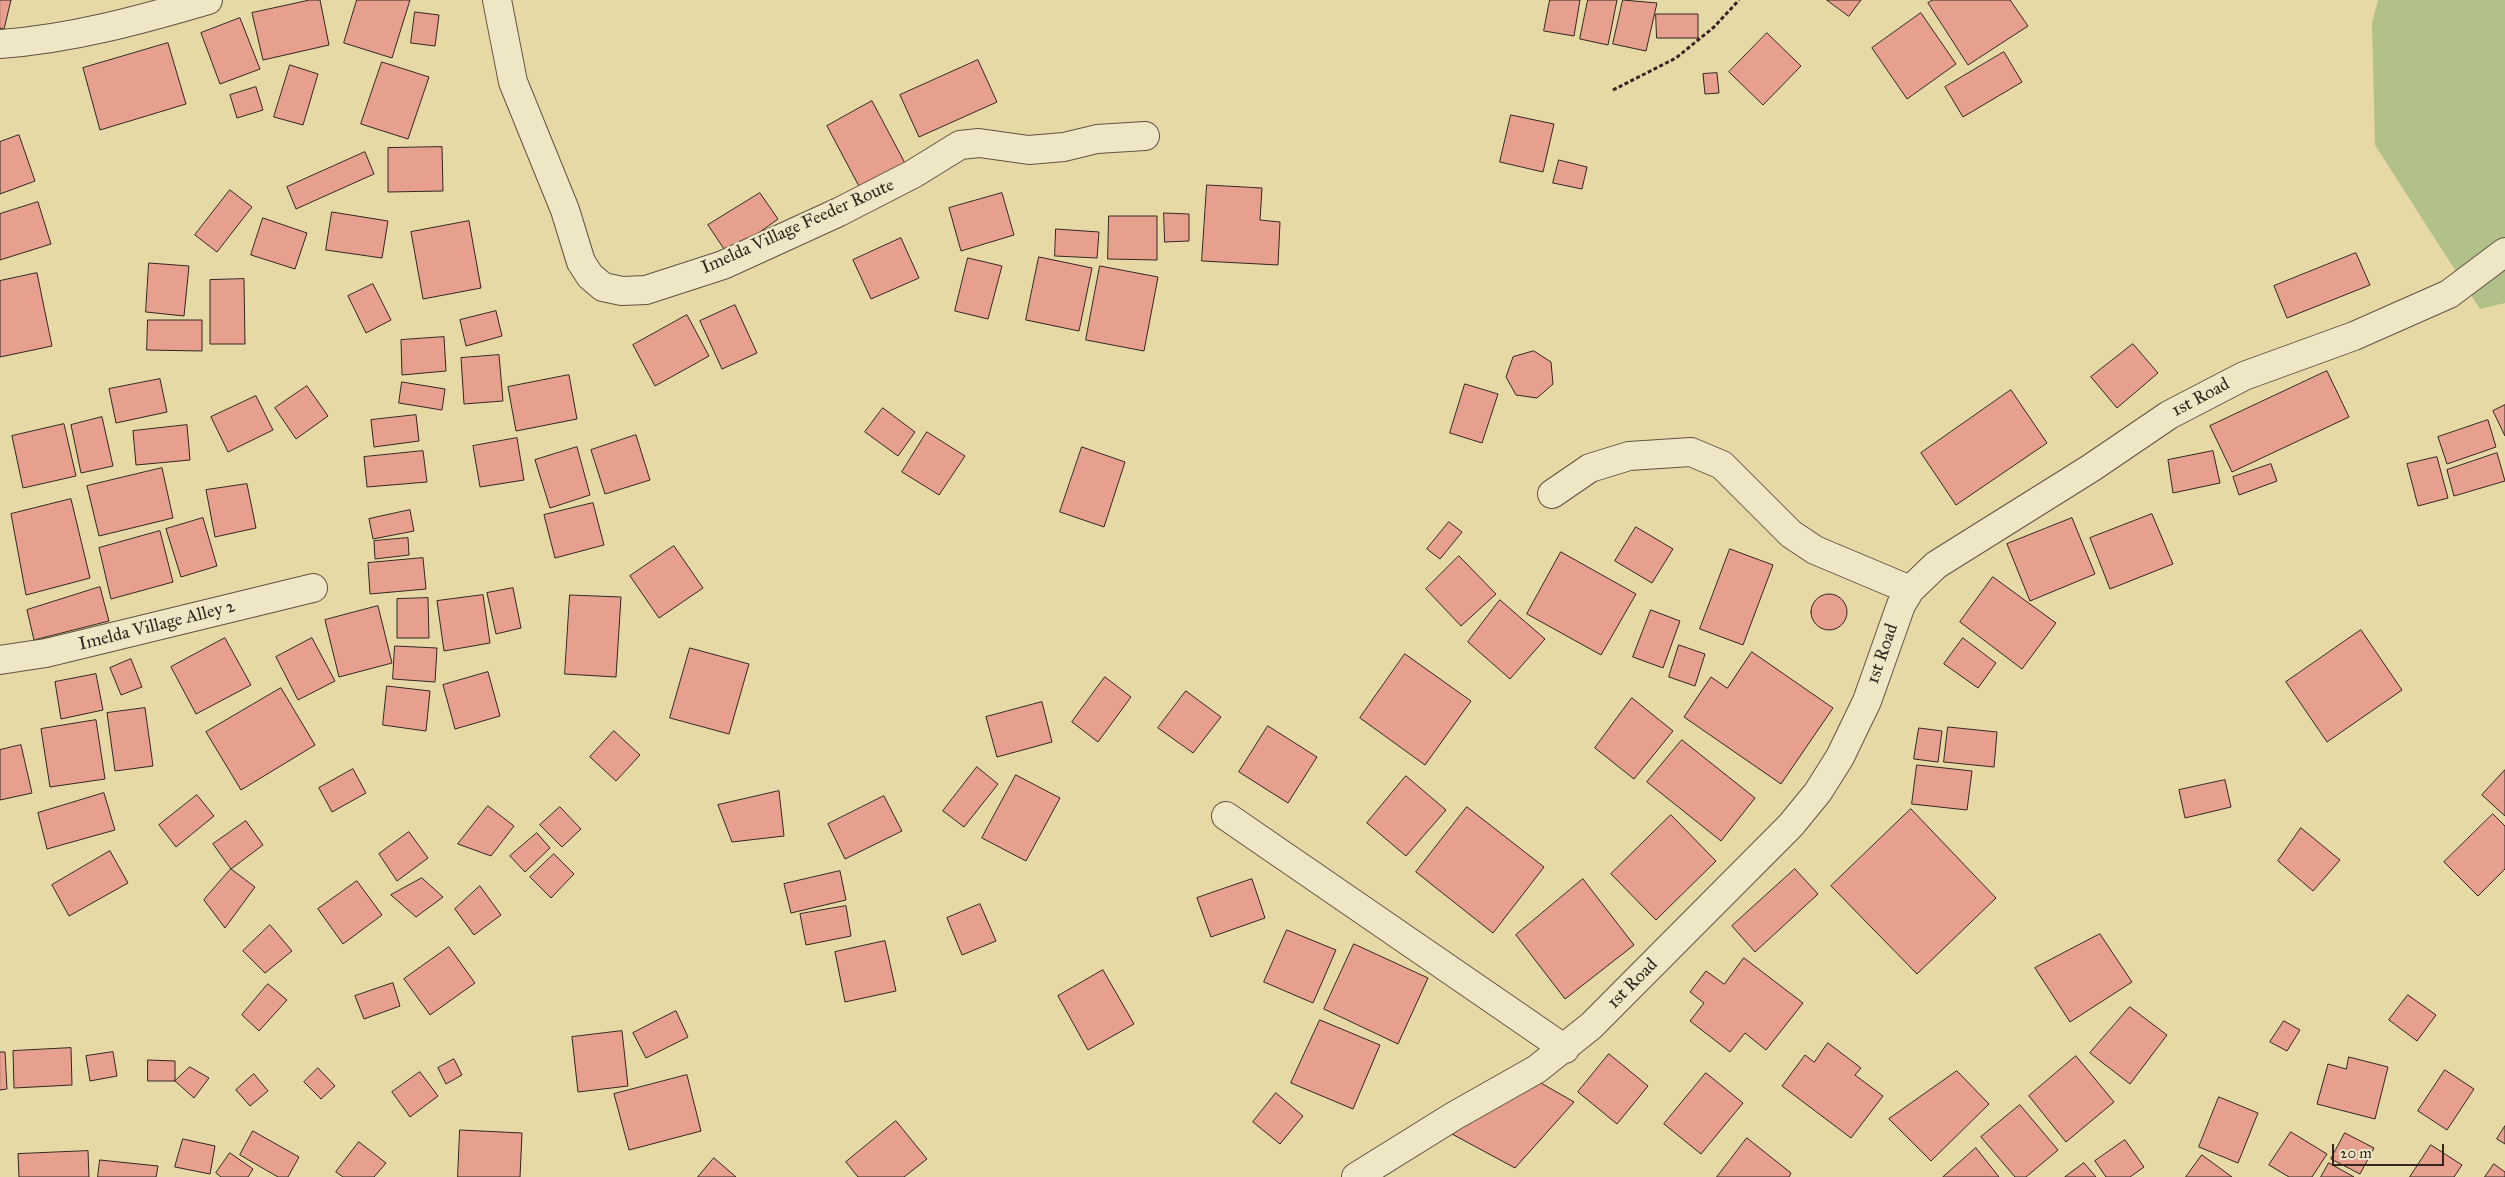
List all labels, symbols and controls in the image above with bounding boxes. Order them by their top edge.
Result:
street label: Imelda Village Feeder Route [698,175,898,279]
street label: 1st Road [2168,374,2234,422]
street label: Imelda Village Alley 2 [76,596,238,656]
street label: 1st Road [1863,621,1903,687]
street label: 1st Road [1603,954,1663,1014]
scale bar [2335,1134,2448,1166]
text: 20 m [2340,1144,2372,1162]

